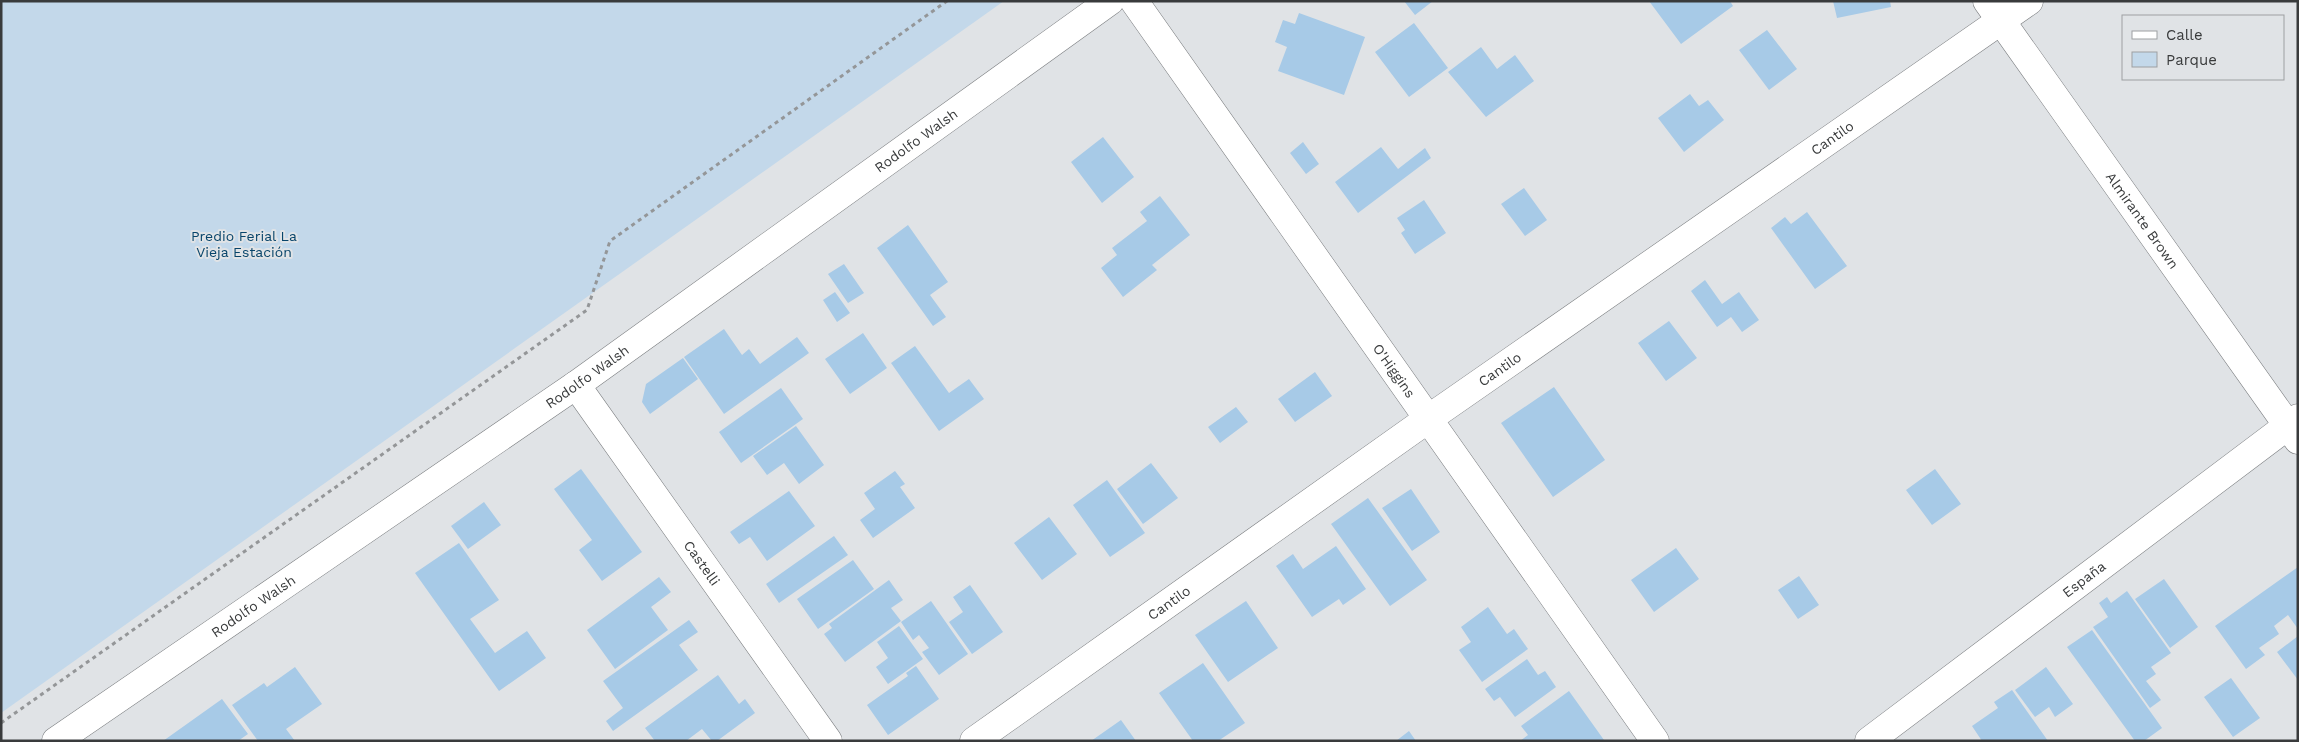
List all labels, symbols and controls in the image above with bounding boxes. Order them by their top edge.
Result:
legend [2122,15,2284,80]
text: Calle [2166,26,2203,44]
text: Parque [2166,51,2217,69]
street label: Rodolfo Walsh [871,105,961,176]
street label: Cantilo [1808,117,1857,158]
street label: Almirante Brown [2103,169,2182,272]
park label: Predio Ferial La Vieja Estación [191,228,297,260]
street label: O'Higgins [1370,340,1419,401]
street label: Rodolfo Walsh [542,342,632,412]
street label: Cantilo [1475,349,1524,389]
street label: Castelli [681,537,723,588]
street label: España [2059,558,2109,601]
street label: Rodolfo Walsh [208,572,298,640]
street label: Cantilo [1145,582,1193,623]

